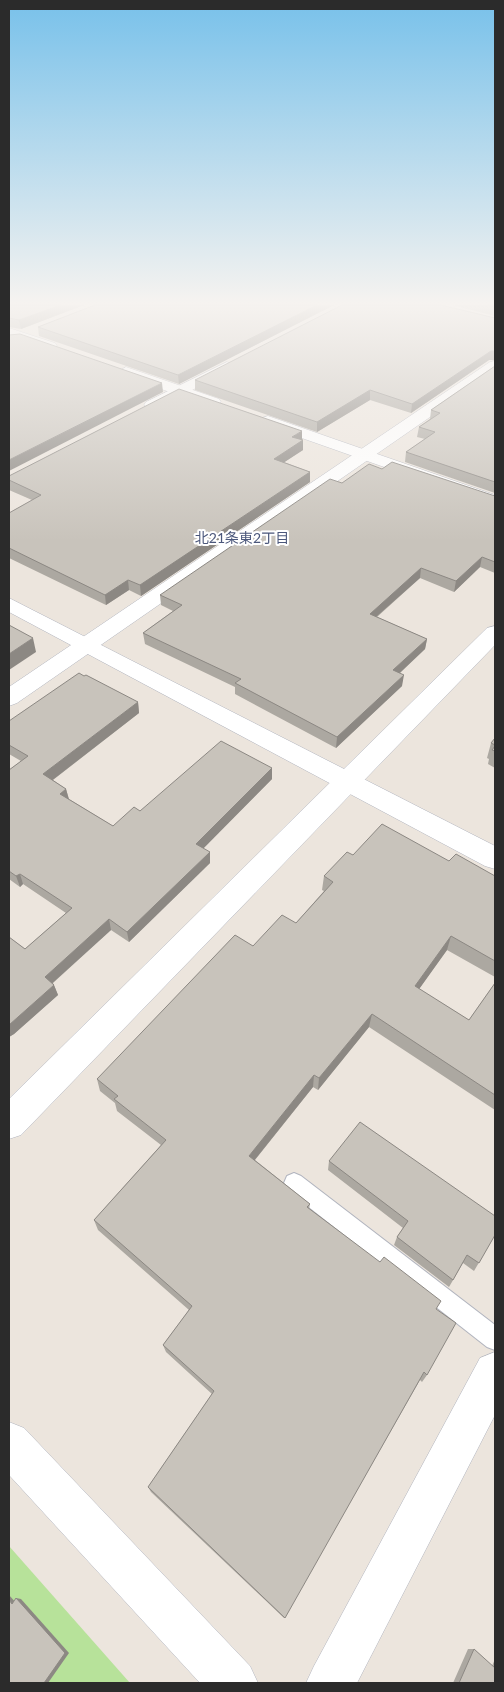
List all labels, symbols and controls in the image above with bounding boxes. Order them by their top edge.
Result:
district label: 北21条東2丁目 [195,529,289,546]

